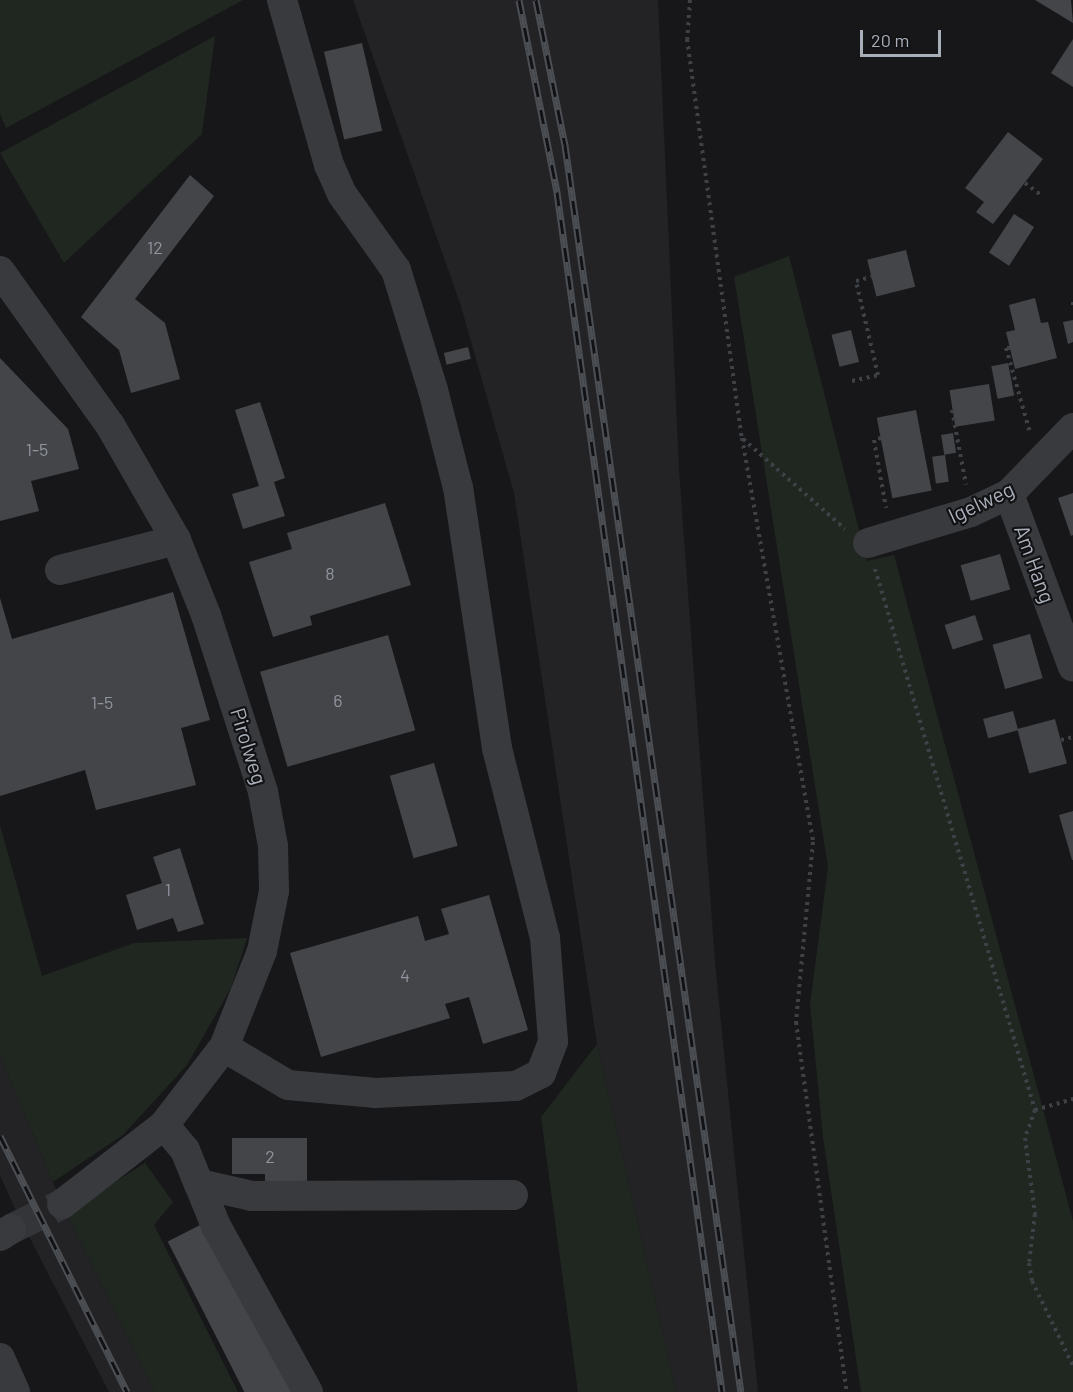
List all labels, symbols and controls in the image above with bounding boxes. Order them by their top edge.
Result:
scale bar [863,18,944,56]
text: 20 m [871,29,909,51]
house number: 12 [147,236,163,258]
house number: 1-5 [26,438,48,460]
street label: Igelweg [944,476,1018,528]
street label: Am Hang [1009,521,1061,607]
house number: 8 [325,562,335,584]
house number: 6 [333,689,343,711]
house number: 1-5 [91,691,113,713]
street label: Pirolweg [225,705,273,787]
house number: 1 [165,878,171,900]
house number: 4 [400,964,410,986]
house number: 2 [265,1145,275,1167]

